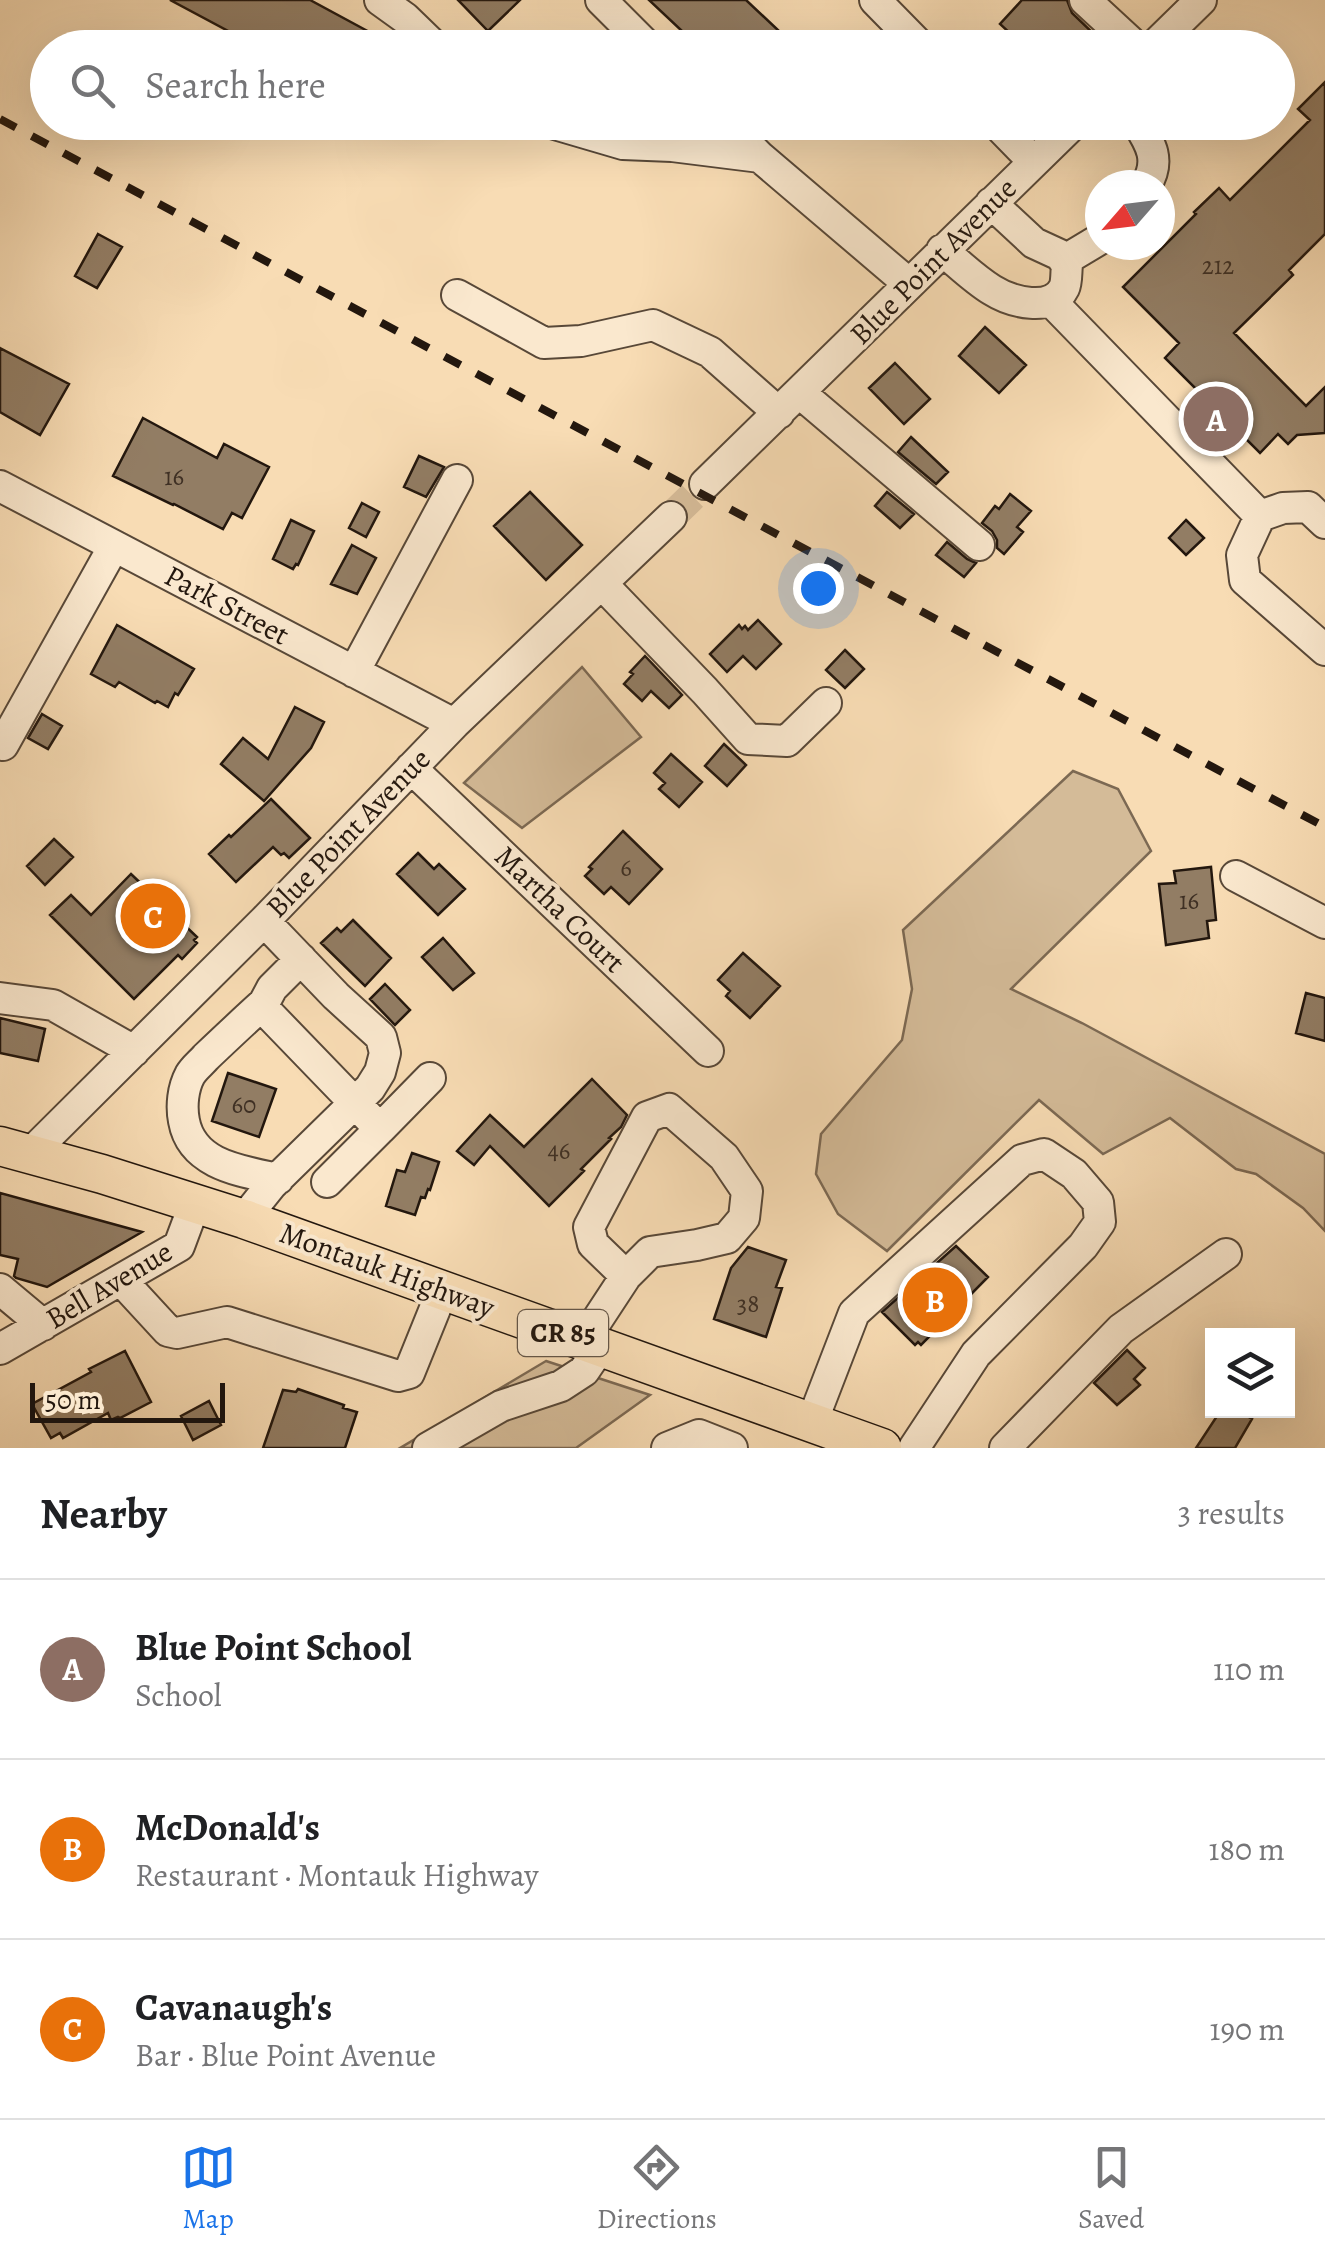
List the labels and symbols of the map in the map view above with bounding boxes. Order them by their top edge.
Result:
street label: Blue Point Avenue [841,169,1025,353]
north arrow [1085,170,1175,260]
house number: 212 [1202,249,1234,283]
pin: A [1184,382,1248,456]
house number: 16 [164,460,184,494]
street label: Park Street [158,555,297,655]
your location [793,563,844,614]
street label: Blue Point Avenue [257,740,439,926]
street label: Martha Court [486,837,634,982]
house number: 6 [620,851,632,885]
pin: C [120,878,186,954]
house number: 16 [1179,884,1199,918]
house number: 60 [232,1088,256,1122]
house number: 46 [548,1134,570,1168]
street label: Montauk Highway [274,1213,501,1328]
street label: Bell Avenue [38,1232,180,1338]
pin: B [902,1262,968,1338]
house number: 38 [737,1287,759,1321]
road number: CR 85 [518,1310,608,1356]
scale bar [30,1378,225,1422]

